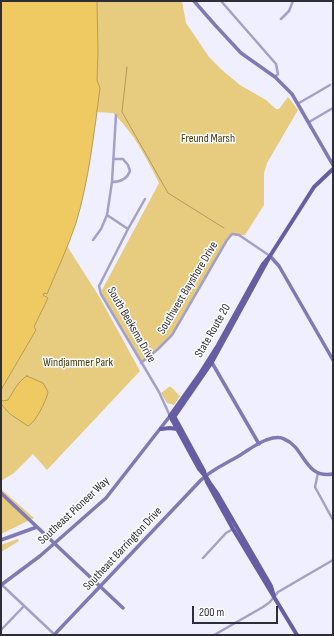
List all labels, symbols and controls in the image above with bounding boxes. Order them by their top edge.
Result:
park label: Freund Marsh [181,132,235,146]
street label: Southwest Bayshore Drive [155,239,221,337]
street label: South Beeksma Drive [104,285,158,365]
street label: State Route 20 [192,302,234,360]
park label: Windjammer Park [43,356,113,370]
street label: Southeast Pioneer Way [35,474,113,548]
street label: Southeast Barrington Drive [81,504,165,594]
scale bar [194,598,280,624]
text: 200 m [199,605,224,620]

